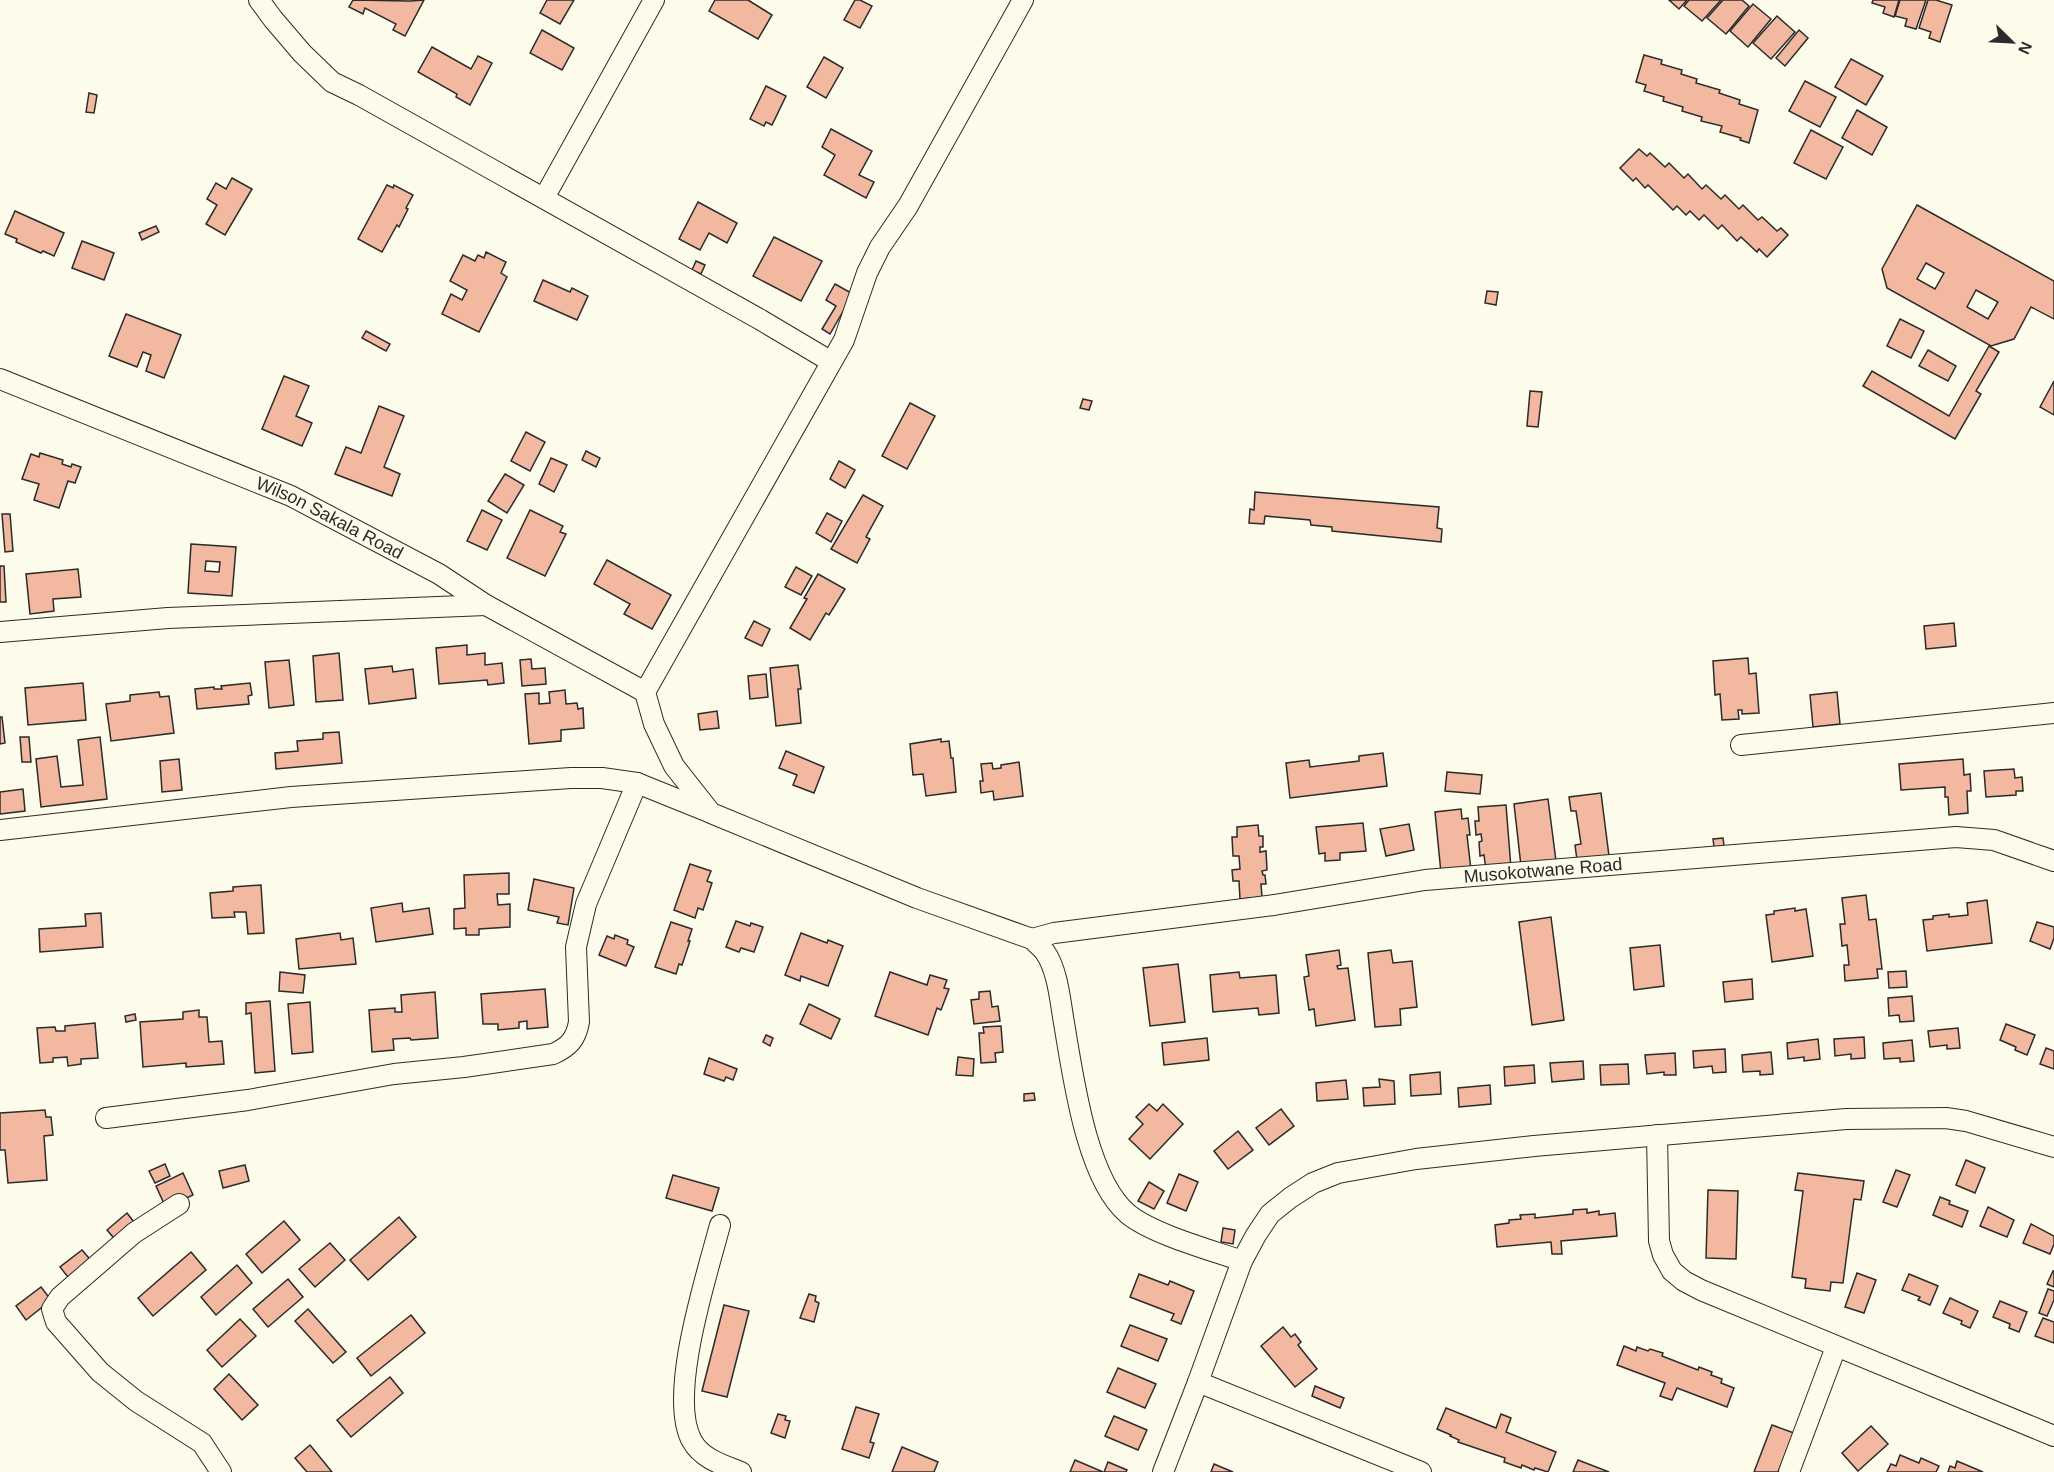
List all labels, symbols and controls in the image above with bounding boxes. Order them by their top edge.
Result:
north arrow [1982,12,2042,72]
text: N [2015,39,2035,57]
street label: Wilson Sakala Road [253,473,407,563]
street label: Musokotwane Road [1463,854,1623,887]

